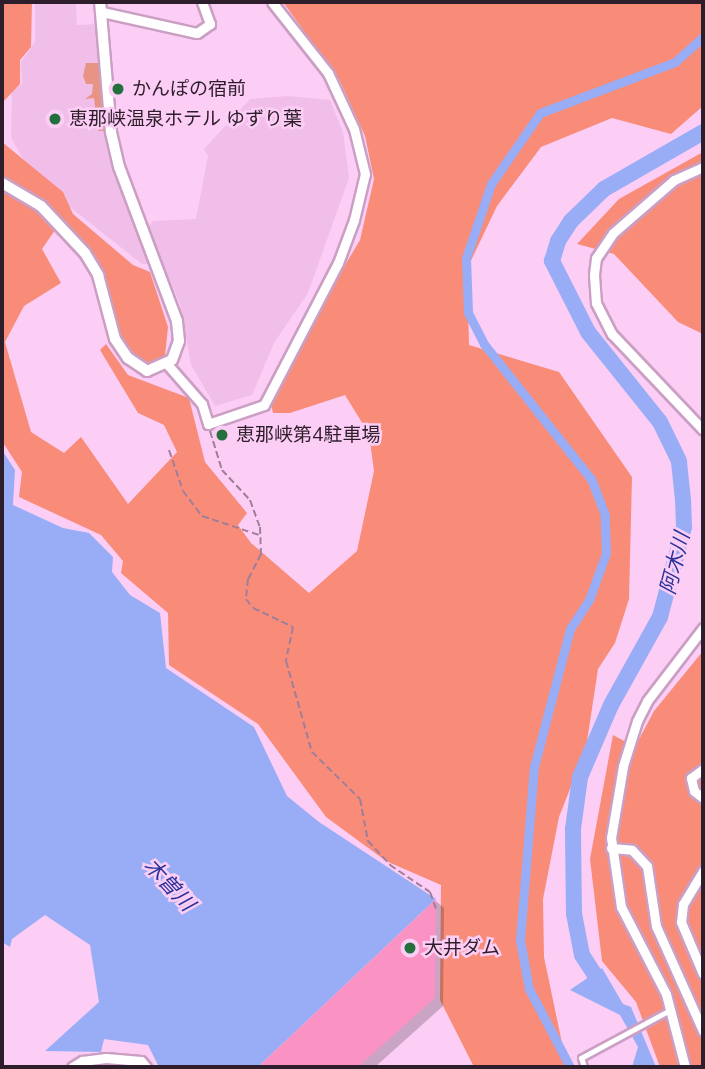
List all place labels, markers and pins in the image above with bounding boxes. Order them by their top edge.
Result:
place label: かんぽの宿前 [132,78,246,100]
marker: かんぽの宿前 [110,81,126,97]
place label: 恵那峡温泉ホテル ゆずり葉 [69,108,302,130]
marker: 恵那峡温泉ホテル ゆずり葉 [47,111,63,127]
place label: 恵那峡第4駐車場 [236,424,380,446]
marker: 恵那峡第4駐車場 [214,427,230,443]
place label: 大井ダム [424,937,500,959]
marker: 大井ダム [402,940,418,956]

